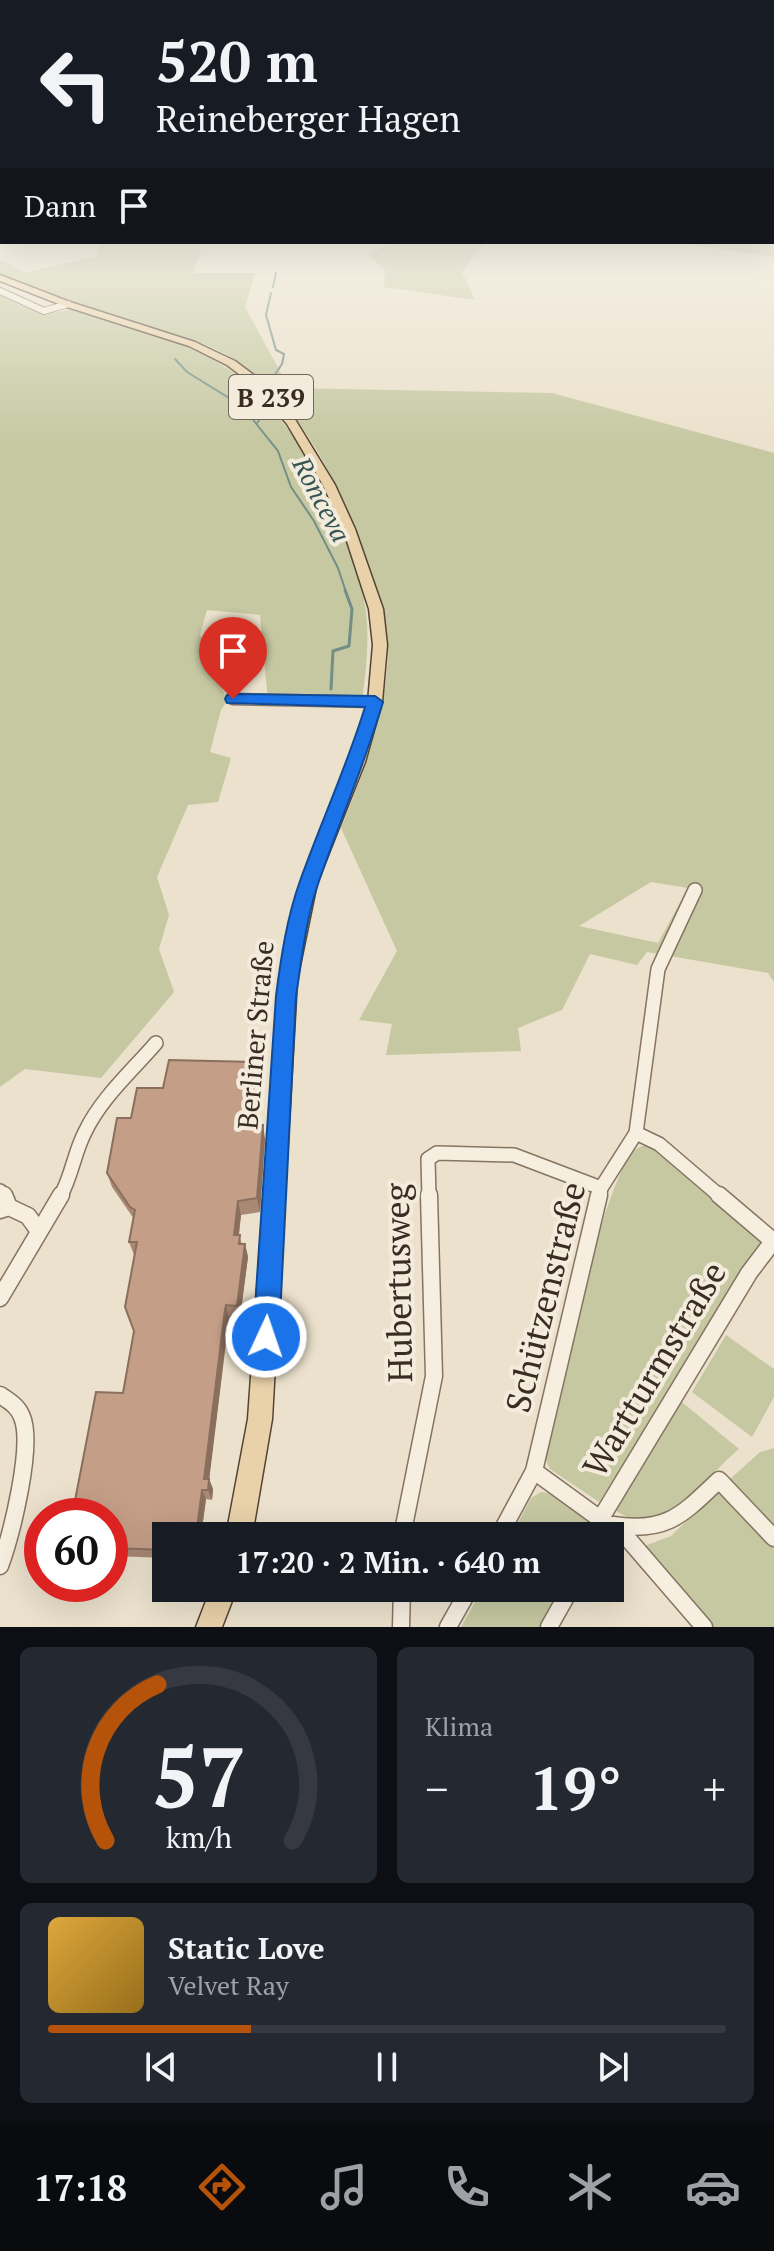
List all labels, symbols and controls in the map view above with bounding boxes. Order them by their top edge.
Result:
text: 520 m [156,24,318,98]
icon: left [24,32,128,136]
text: Reineberger Hagen [156,95,461,142]
icon: arrive [112,184,156,228]
text: Dann [24,186,96,226]
road number: B 239 [229,375,313,419]
water label: Ronceva [285,450,359,547]
pin [199,617,267,699]
icon: arrive [211,629,255,673]
street label: Berliner Straße [228,939,282,1131]
street label: Schützenstraße [495,1177,595,1417]
street label: Hubertusweg [374,1182,422,1383]
street label: Wartturmstraße [572,1253,736,1485]
position arrow [224,1295,308,1379]
speed limit sign: 60 [24,1498,128,1602]
text: 17:20 · 2 Min. · 640 m [236,1542,540,1582]
text: Klima [425,1709,493,1743]
text: 57 [151,1721,246,1831]
text: 19° [529,1748,622,1827]
text: − [425,1759,448,1818]
text: + [703,1759,726,1818]
text: km/h [165,1818,232,1856]
text: Static Love [168,1928,325,1968]
text: Velvet Ray [168,1968,289,2002]
icon: previous [139,2045,183,2089]
icon: pause [365,2045,409,2089]
icon: next [591,2045,635,2089]
icon: directions [194,2159,250,2215]
icon: music [316,2159,372,2215]
icon: phone [439,2159,495,2215]
icon: climate [562,2159,618,2215]
icon: car [685,2159,741,2215]
text: 17:18 [33,2164,127,2211]

